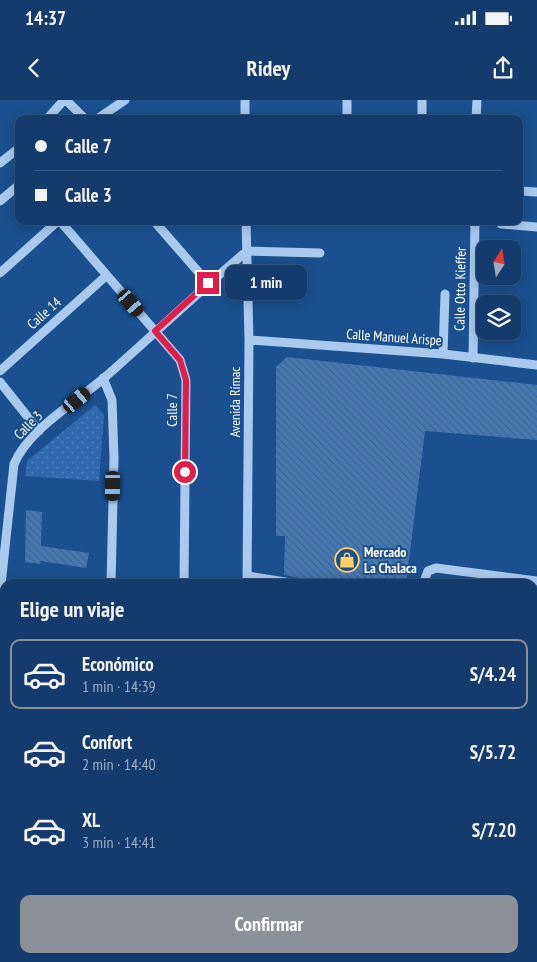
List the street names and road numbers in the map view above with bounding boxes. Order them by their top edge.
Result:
street label: Calle Otto Kieffer [450,247,470,331]
street label: Calle 14 [23,293,65,333]
street label: Calle Manuel Arispe [346,325,443,349]
street label: Avenida Rímac [226,367,244,437]
street label: Calle 7 [163,393,181,427]
street label: Calle 3 [10,407,46,443]

